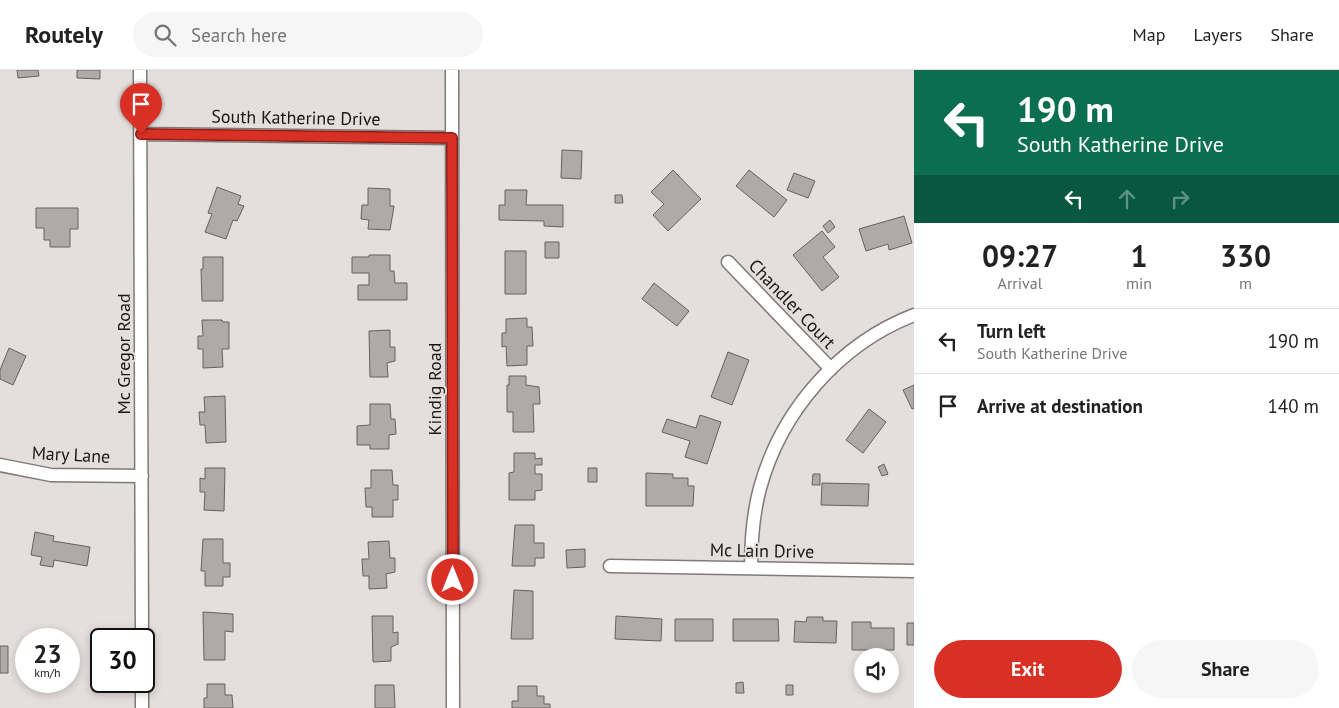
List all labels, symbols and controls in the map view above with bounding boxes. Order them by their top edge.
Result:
search box [133,12,483,57]
text: Routely [25,19,103,50]
icon: search [151,21,179,49]
text: Search here [191,23,287,47]
text: Map [1133,23,1165,46]
text: Layers [1193,23,1242,46]
text: Share [1270,23,1314,46]
pin [120,83,162,134]
text: 190 m [1017,86,1114,132]
icon: arrive [127,90,155,118]
icon: left [934,90,999,155]
street label: South Katherine Drive [211,105,381,130]
text: South Katherine Drive [1017,130,1224,158]
icon: left [1060,185,1088,213]
icon: ahead [1113,185,1141,213]
icon: right [1166,185,1194,213]
text: 09:27 [982,236,1058,275]
text: 1 [1131,236,1148,275]
text: 330 [1220,236,1271,275]
street label: Chandler Court [744,254,841,353]
text: Arrival [998,273,1042,293]
text: min [1126,273,1152,293]
text: m [1239,273,1252,293]
street label: Mc Gregor Road [112,293,135,415]
text: Turn left [977,319,1046,343]
icon: left [934,327,962,355]
text: 190 m [1267,329,1319,353]
street label: Kindig Road [423,343,446,435]
text: South Katherine Drive [977,343,1127,363]
icon: arrive [934,392,962,420]
text: Arrive at destination [977,394,1143,418]
text: 140 m [1267,394,1319,418]
street label: Mary Lane [31,441,111,468]
street label: Mc Lain Drive [710,538,814,563]
position arrow [426,553,478,605]
speed limit sign: 30 [90,628,155,693]
text: 23 [33,638,62,670]
button: Exit [934,640,1122,698]
button: Share [1132,640,1319,698]
map controls [854,648,899,693]
button: sound [854,648,899,693]
text: km/h [34,665,61,680]

